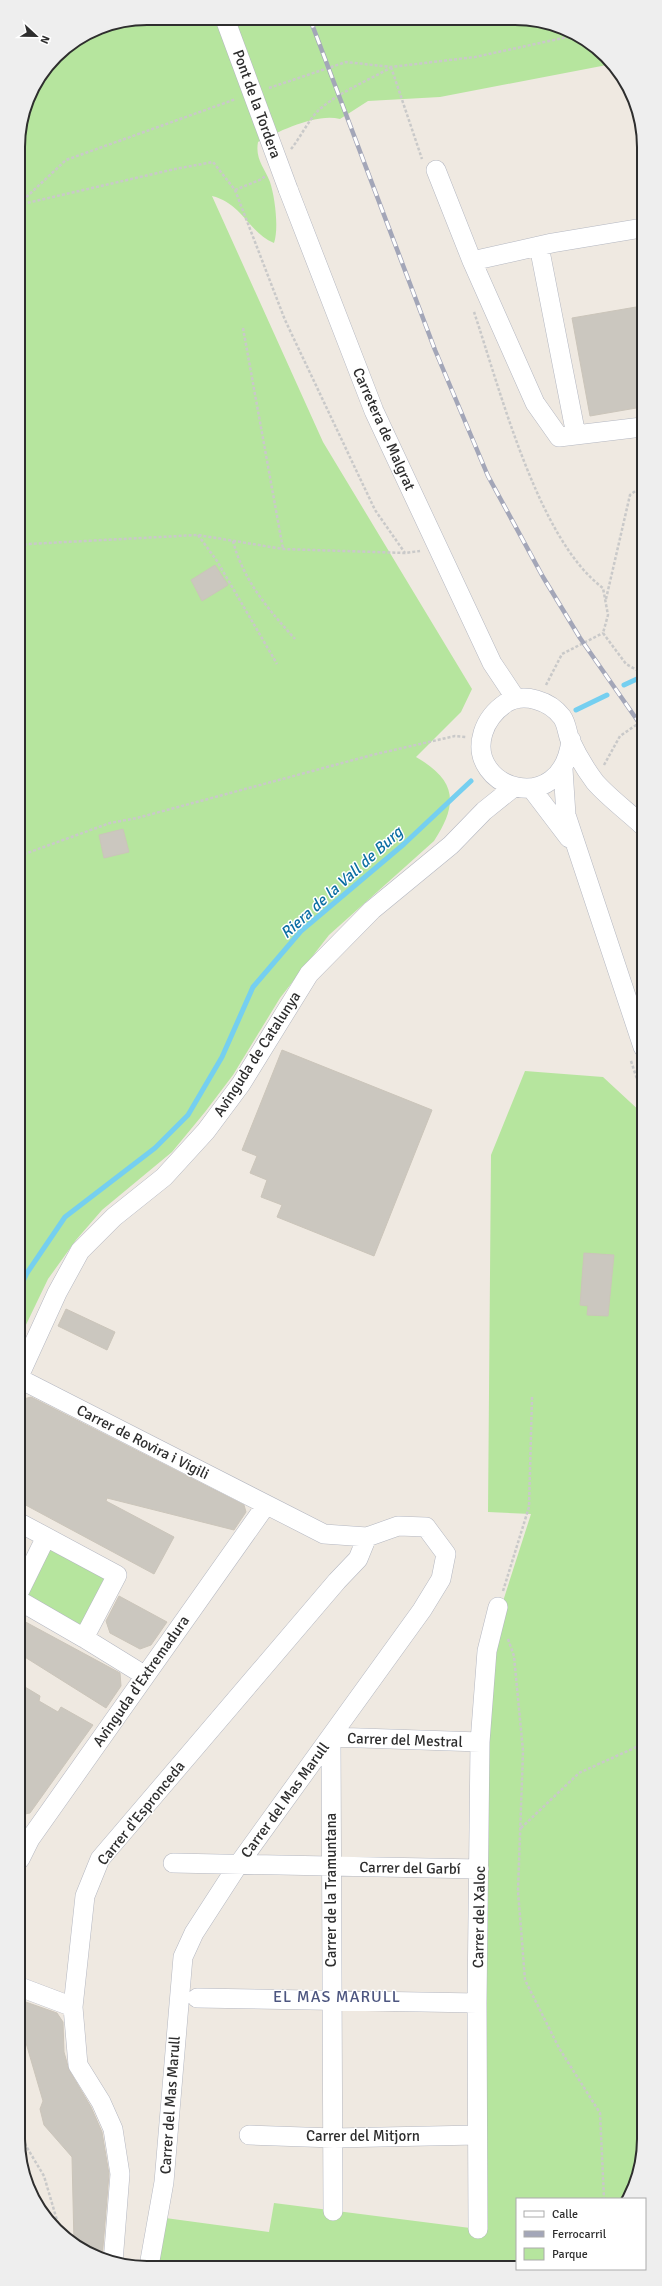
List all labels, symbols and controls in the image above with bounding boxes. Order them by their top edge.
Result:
north arrow [16,16,56,56]
text: N [37,34,52,46]
street label: Pont de la Tordera [229,47,285,161]
street label: Carretera de Malgrat [349,365,419,493]
water label: Riera de la Vall de Burg [276,821,408,943]
street label: Avinguda de Catalunya [210,988,304,1120]
street label: Carrer de Rovira i Vigili [74,1401,212,1483]
street label: Avinguda d'Extremadura [89,1612,193,1750]
street label: Carrer del Mestral [347,1729,463,1751]
street label: Carrer del Mas Marull [237,1739,333,1861]
street label: Carrer d'Espronceda [93,1757,189,1869]
street label: Carrer de la Tramuntana [322,1813,340,1967]
street label: Carrer del Garbí [359,1858,461,1878]
street label: Carrer del Xaloc [469,1866,489,1968]
district label: EL MAS MARULL [273,1987,401,2007]
street label: Carrer del Mas Marull [156,2035,184,2175]
street label: Carrer del Mitjorn [306,2127,420,2145]
legend [516,2198,646,2270]
text: Calle [552,2207,578,2222]
text: Ferrocarril [552,2227,607,2242]
text: Parque [552,2247,588,2262]

